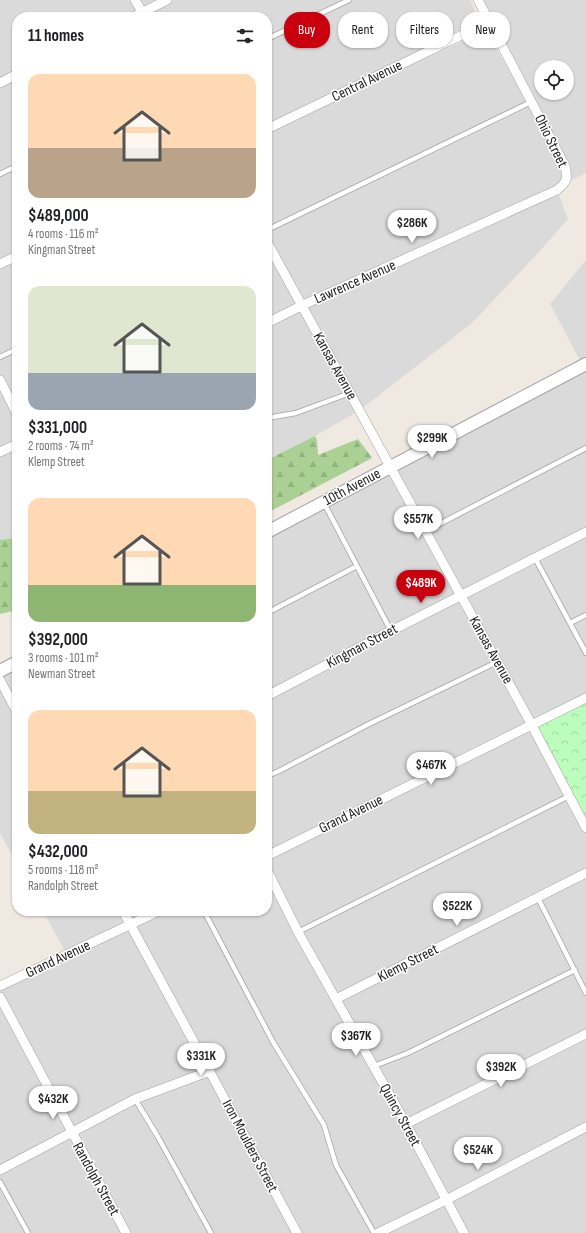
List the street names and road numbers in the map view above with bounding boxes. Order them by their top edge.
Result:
street label: Central Avenue [329,56,405,106]
street label: Ohio Street [530,111,572,171]
street label: Lawrence Avenue [311,256,399,308]
street label: Kansas Avenue [309,329,361,403]
street label: 10th Avenue [320,464,384,510]
street label: Kansas Avenue [465,613,517,687]
street label: Kingman Street [323,619,401,673]
street label: Grand Avenue [316,790,386,838]
street label: Grand Avenue [23,936,93,982]
street label: Klemp Street [374,939,442,986]
street label: Quincy Street [375,1080,425,1150]
street label: Iron Moulders Street [218,1096,283,1196]
street label: Randolph Street [68,1139,124,1219]

